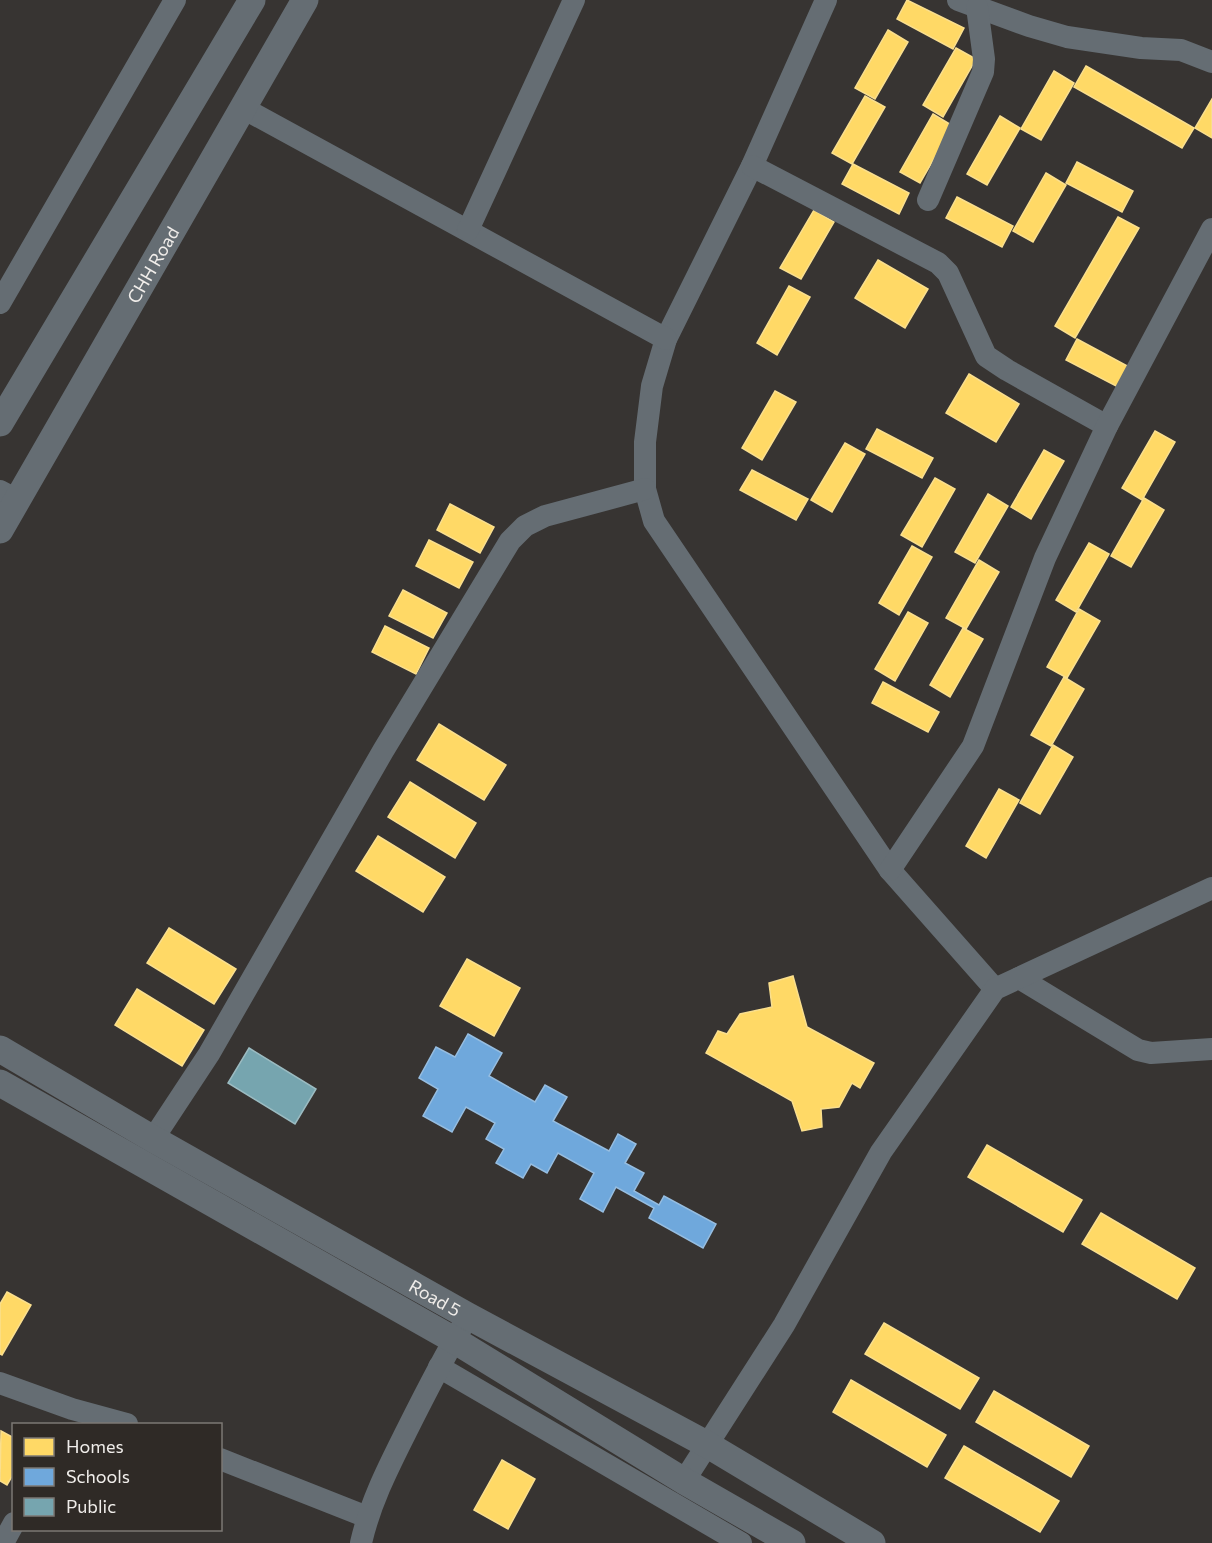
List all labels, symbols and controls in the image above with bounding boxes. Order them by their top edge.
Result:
street label: CHH Road [122,223,183,307]
street label: Road 5 [405,1274,465,1321]
legend [12,1423,222,1531]
text: Homes [66,1435,124,1457]
text: Schools [66,1465,130,1487]
text: Public [66,1495,116,1517]

